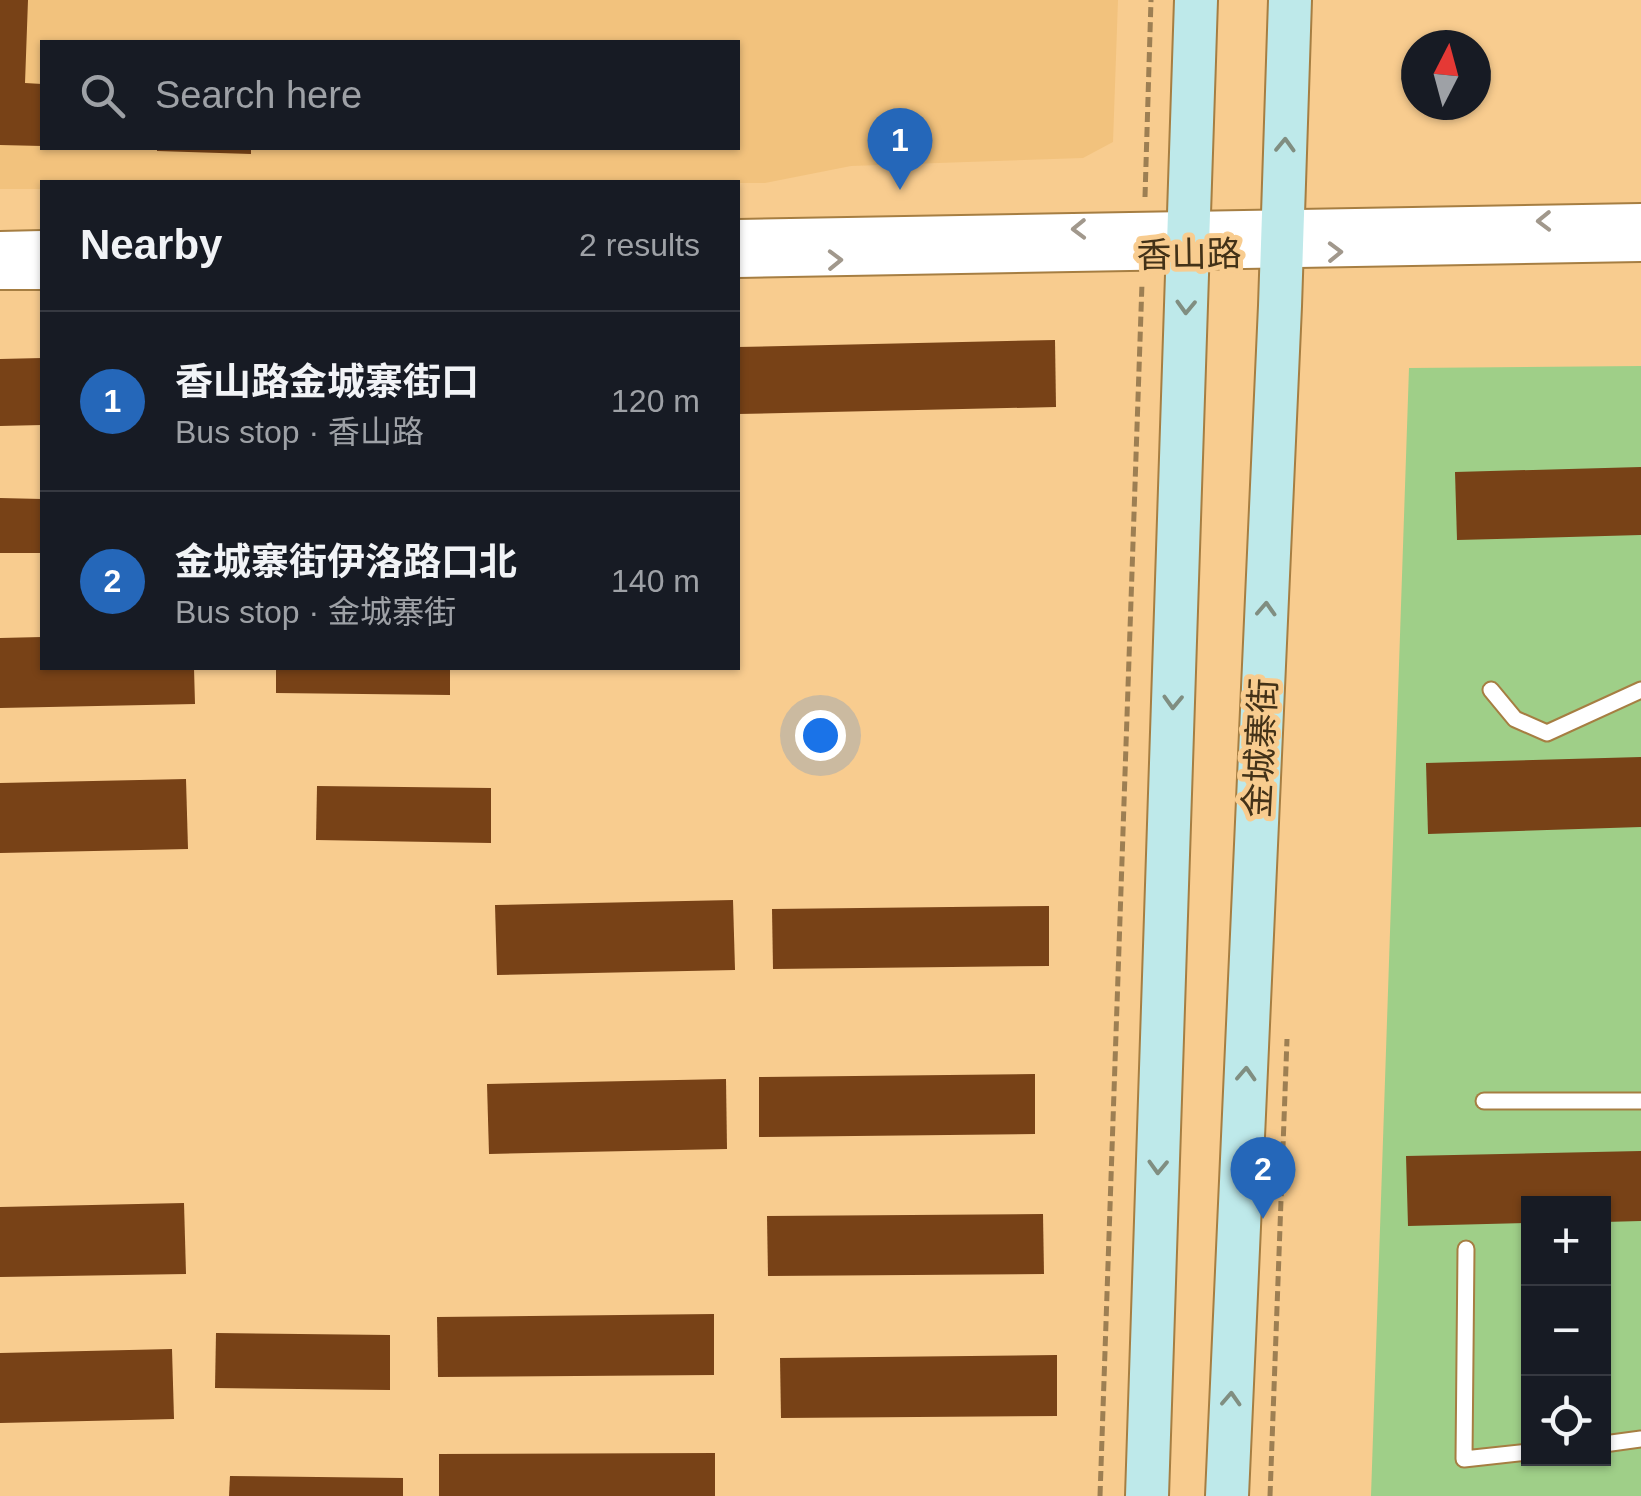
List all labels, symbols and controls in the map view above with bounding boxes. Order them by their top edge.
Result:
north arrow [1401,30,1491,120]
search box [40,40,740,150]
icon: search [75,68,130,123]
text: Search here [155,74,362,116]
pin: 1 [868,108,932,190]
one-way arrow [1275,136,1296,152]
one-way arrow [1535,210,1550,232]
one-way arrow [1070,218,1086,240]
text: Nearby [80,221,222,268]
text: 2 results [579,227,700,263]
street label: 香山路 [1136,234,1242,274]
one-way arrow [1328,241,1343,263]
one-way arrow [827,250,843,271]
one-way arrow [1176,300,1197,316]
text: 香山路金城寨街口 [175,361,479,403]
text: 1 [104,383,121,419]
text: 120 m [611,383,700,419]
text: Bus stop · 香山路 [175,414,424,450]
text: 金城寨街伊洛路口北 [175,541,517,583]
text: 2 [104,563,121,599]
text: 140 m [611,563,700,599]
text: Bus stop · 金城寨街 [175,594,456,630]
one-way arrow [1255,601,1276,617]
street label: 金城寨街 [1237,677,1283,819]
one-way arrow [1163,695,1184,711]
your location [795,710,846,761]
one-way arrow [1235,1065,1256,1081]
pin: 2 [1230,1136,1296,1219]
one-way arrow [1147,1159,1168,1175]
map controls [1521,1196,1611,1466]
button: + [1521,1196,1611,1286]
button: − [1521,1286,1611,1376]
button: locate [1521,1376,1611,1466]
one-way arrow [1220,1390,1241,1406]

